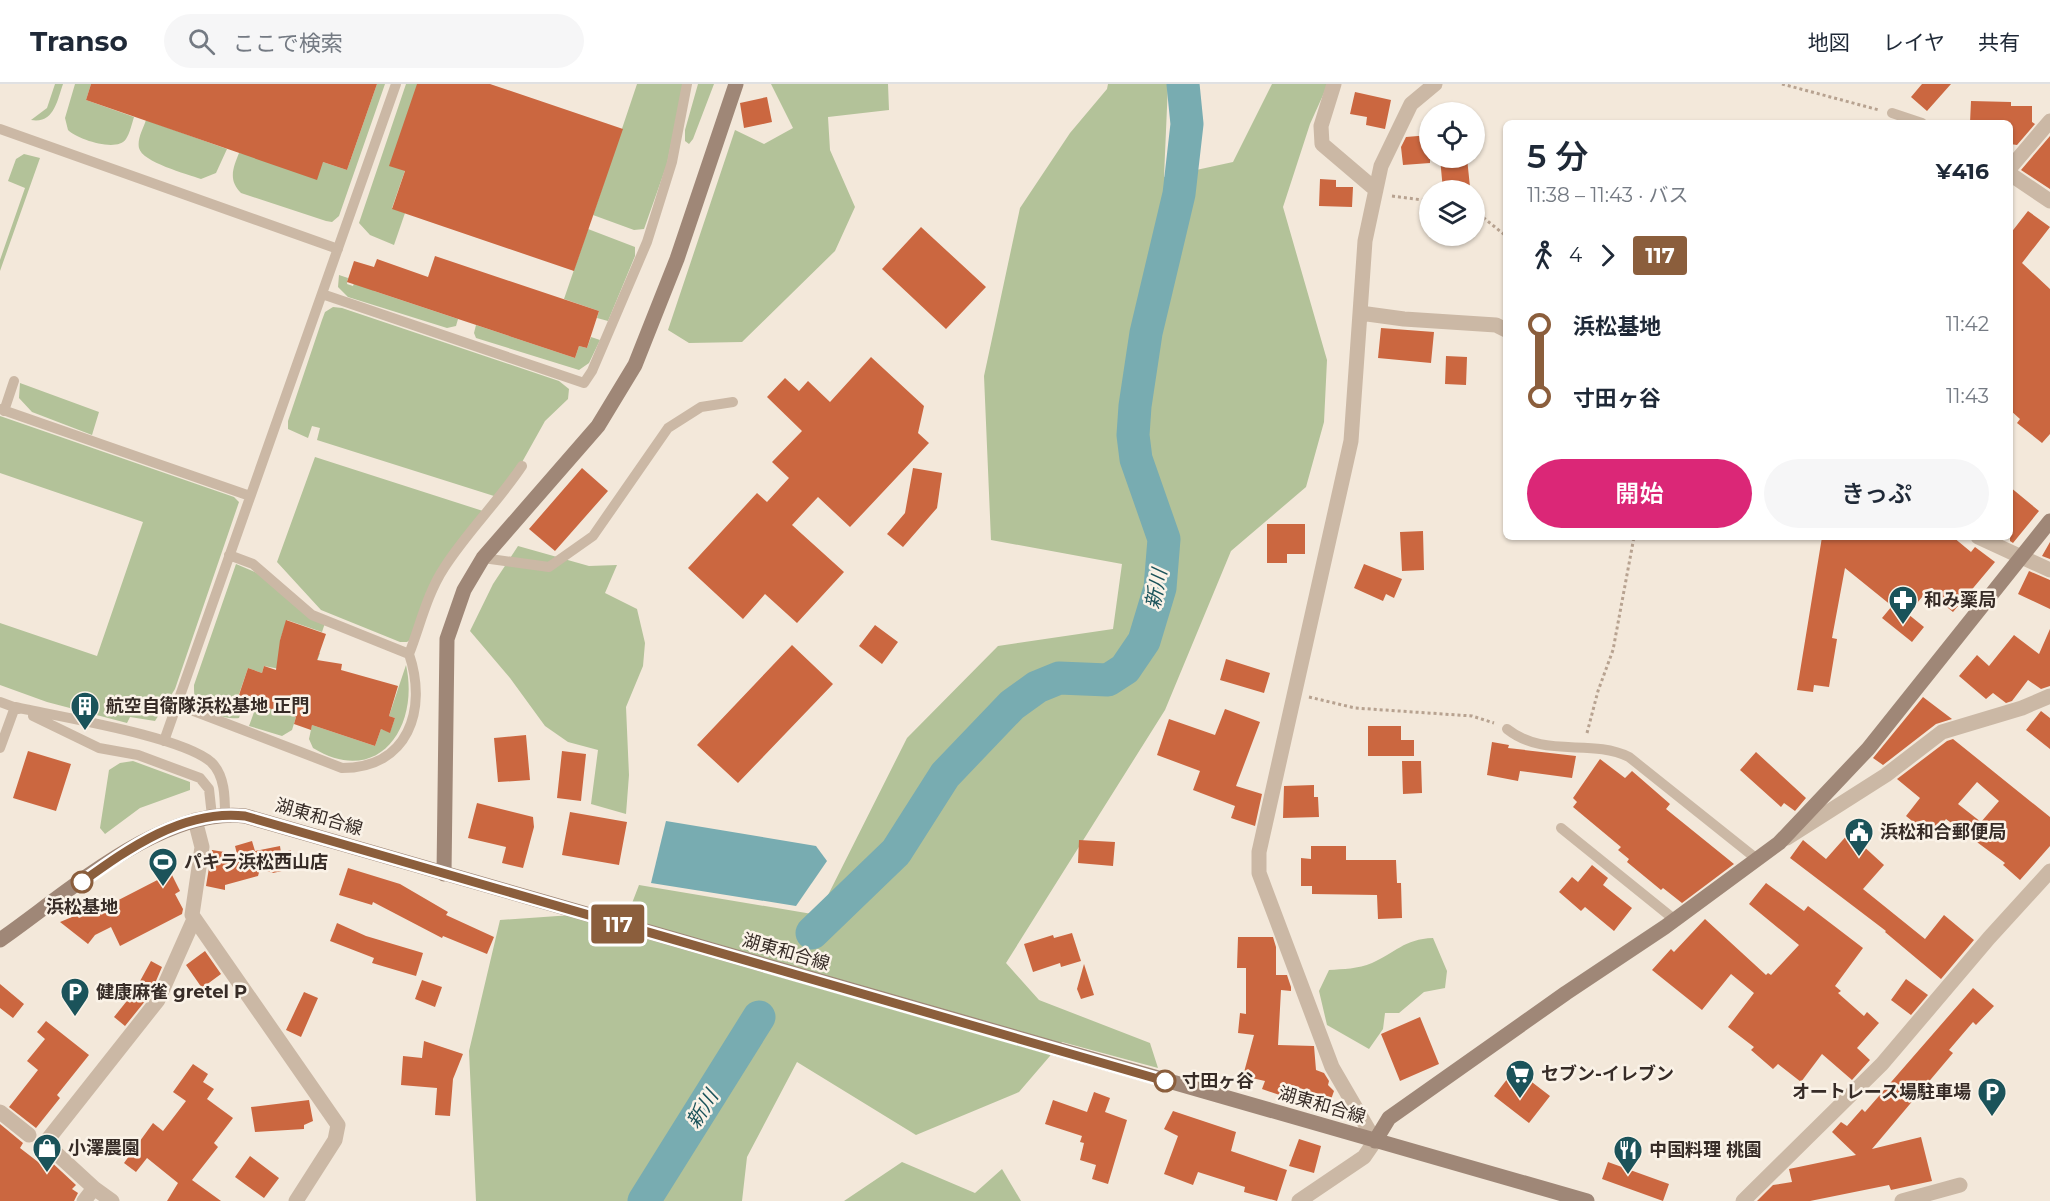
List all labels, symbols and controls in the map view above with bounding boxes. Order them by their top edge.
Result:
search box [164,14,584,68]
text: Transo [30,24,128,58]
icon: search [185,25,218,58]
text: ここで検索 [233,30,343,57]
text: 地図 [1808,30,1850,55]
text: レイヤ [1883,30,1945,55]
text: 共有 [1978,30,2020,55]
map controls [1419,102,1485,246]
button: locate [1419,102,1485,168]
text: 5 分 [1527,136,1588,176]
text: ¥416 [1936,158,1989,185]
button: layers [1419,180,1485,246]
text: 11:38 – 11:43 · バス [1527,183,1689,207]
icon: walk [1527,239,1560,272]
icon: forward [1591,239,1624,272]
text: 4 [1569,243,1582,267]
text: 117 [1645,243,1675,268]
text: 11:42 [1946,312,1989,336]
text: 浜松基地 [1573,313,1661,340]
text: 11:43 [1946,384,1989,408]
text: 寸田ヶ谷 [1573,385,1661,412]
button: 開始 [1527,459,1752,528]
button: きっぷ [1764,459,1989,528]
water label: 新川 [1140,565,1172,611]
pharmacy icon: 和み薬局 [1887,584,1919,626]
place label: 和み薬局 [1924,589,1996,611]
building icon: 航空自衛隊浜松基地 正門 [69,690,101,732]
place label: 航空自衛隊浜松基地 正門 [106,695,309,717]
street label: 湖東和合線 [273,794,365,840]
public building icon: 浜松和合郵便局 [1843,816,1875,858]
place label: 浜松和合郵便局 [1880,821,2006,843]
sports icon: パキラ浜松西山店 [147,846,179,888]
place label: パキラ浜松西山店 [184,851,328,873]
marker: 浜松基地 [71,871,93,893]
place label: 浜松基地 [46,896,118,918]
line badge: 117 [584,904,652,944]
text: 117 [603,912,633,937]
street label: 湖東和合線 [740,929,832,975]
parking icon: 健康麻雀 gretel P [59,976,91,1018]
place label: 健康麻雀 gretel P [96,981,247,1003]
supermarket icon: セブン-イレブン [1504,1058,1536,1100]
place label: セブン-イレブン [1541,1063,1674,1085]
marker: 寸田ヶ谷 [1154,1070,1176,1092]
place label: 寸田ヶ谷 [1182,1070,1254,1092]
parking icon: オートレース場駐車場 [1976,1076,2008,1118]
place label: オートレース場駐車場 [1792,1081,1971,1103]
street label: 湖東和合線 [1276,1082,1368,1128]
water label: 新川 [681,1084,724,1132]
shop icon: 小澤農園 [31,1132,63,1174]
restaurant icon: 中国料理 桃園 [1612,1134,1644,1176]
place label: 小澤農園 [68,1137,140,1159]
place label: 中国料理 桃園 [1649,1139,1762,1161]

